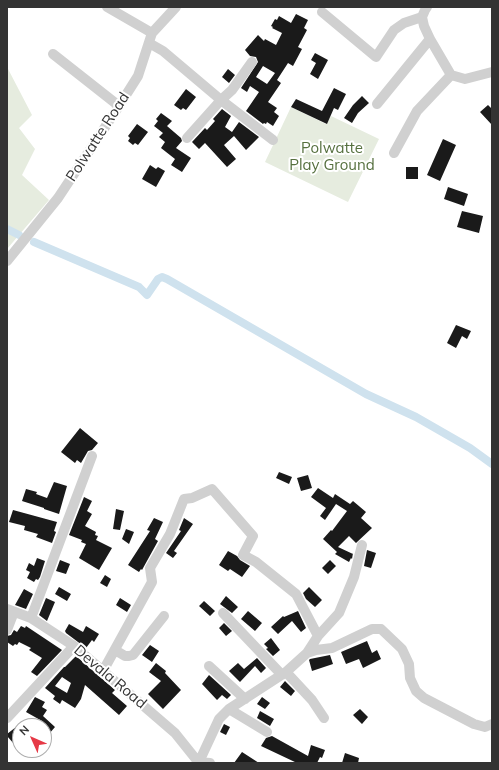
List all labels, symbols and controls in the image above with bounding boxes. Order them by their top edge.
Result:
street label: Polwatte Road [63,89,133,185]
park label: Polwatte Play Ground [289,139,375,174]
street label: Devala Road [70,641,150,713]
north arrow [12,718,52,758]
text: N [16,722,32,738]

